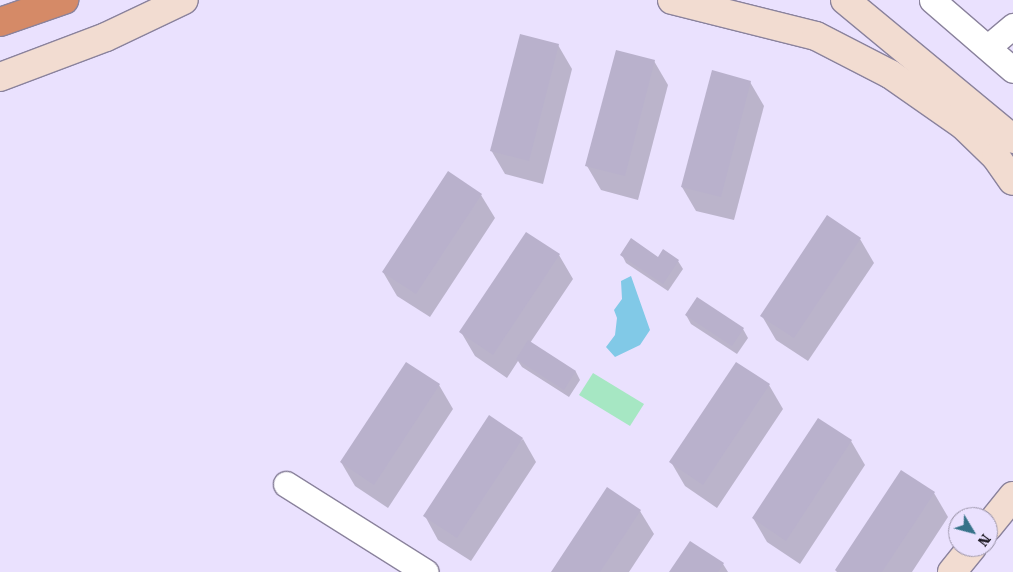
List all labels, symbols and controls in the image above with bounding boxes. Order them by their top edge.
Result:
north arrow [948,507,998,557]
text: N [975,531,994,550]

